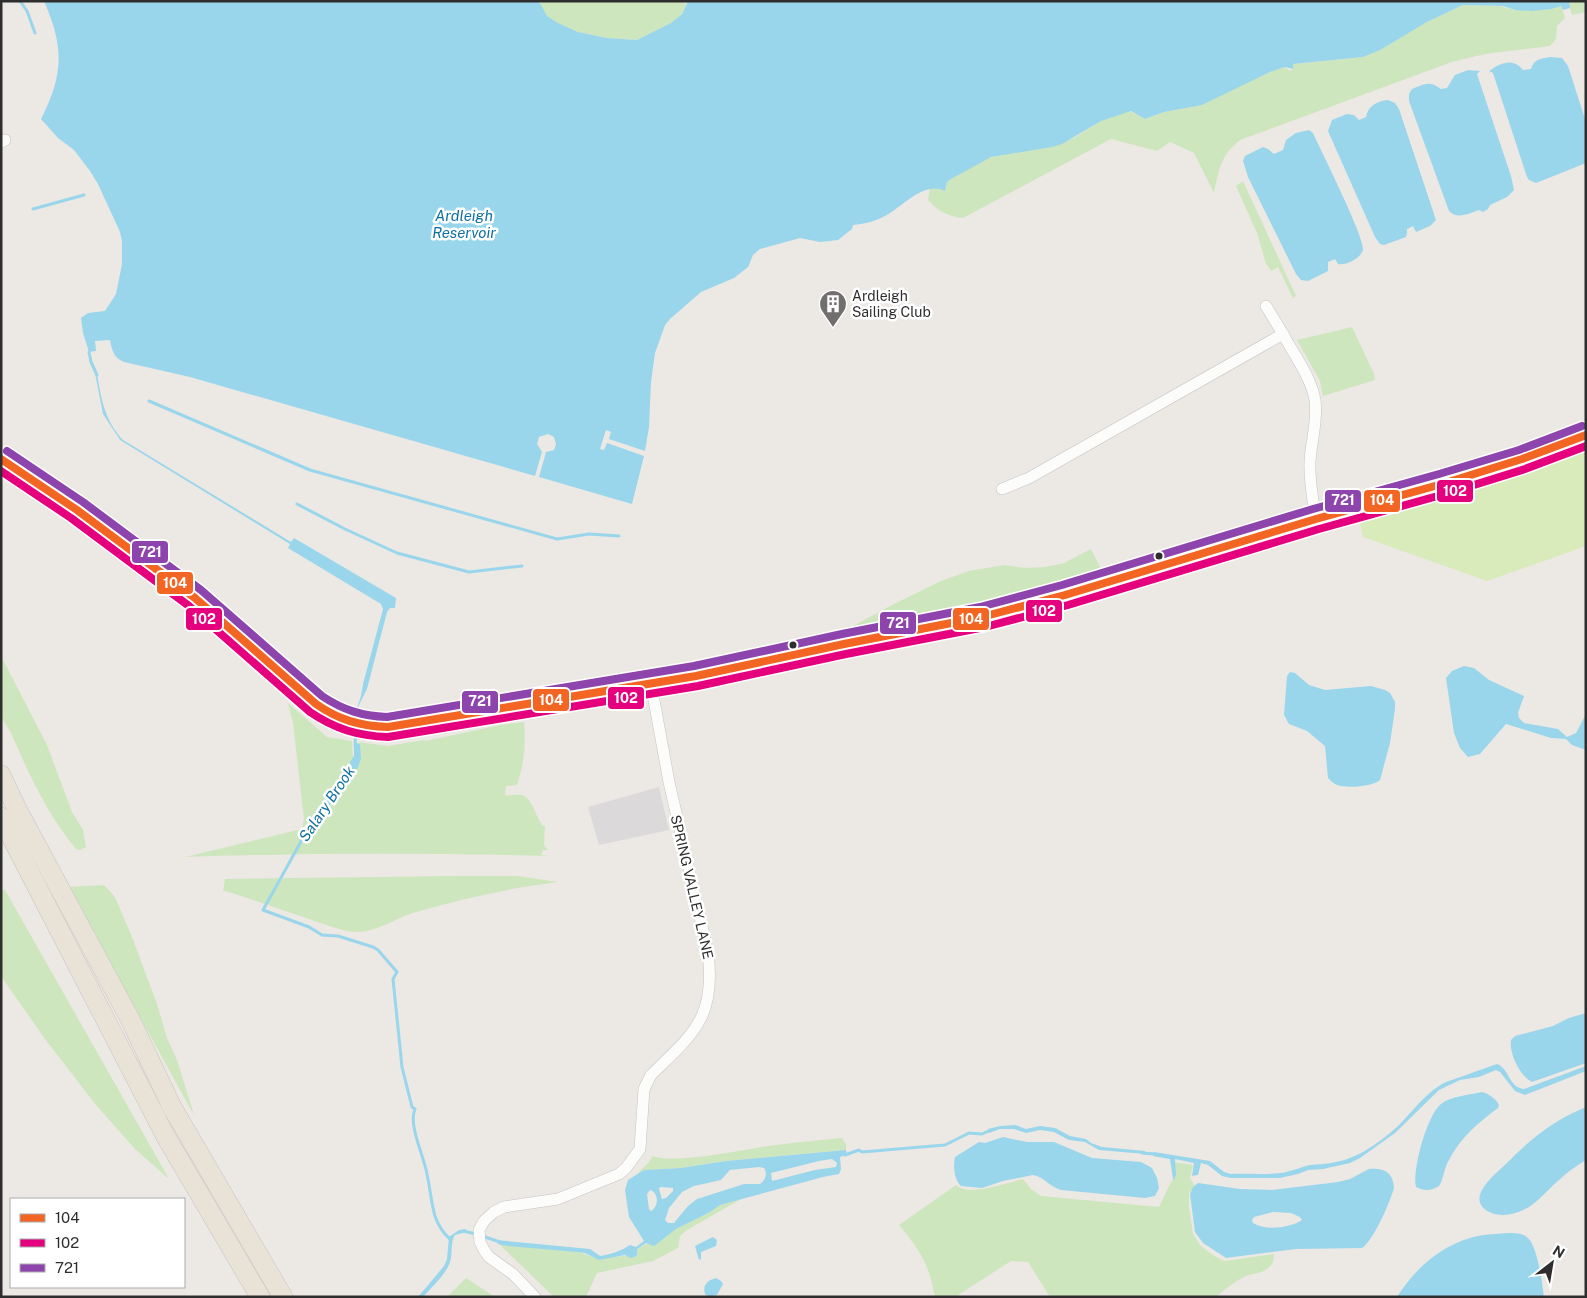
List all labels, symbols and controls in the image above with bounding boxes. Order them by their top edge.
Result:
water label: Ardleigh Reservoir [432,207,496,241]
place label: Ardleigh Sailing Club [852,288,931,320]
building icon: Ardleigh Sailing Club [818,289,848,328]
line badge: 102 [1436,479,1474,503]
text: 102 [1443,483,1467,499]
line badge: 721 [1324,489,1362,513]
line badge: 104 [1363,489,1401,513]
text: 721 [1331,492,1355,508]
text: 104 [1370,492,1394,508]
line badge: 721 [131,540,169,564]
text: 721 [138,544,162,560]
unlabelled marker [1154,551,1164,561]
line badge: 104 [156,571,194,595]
text: 104 [163,575,187,591]
line badge: 102 [1025,599,1063,623]
text: 102 [1032,603,1056,619]
line badge: 102 [185,607,223,631]
line badge: 104 [952,607,990,631]
text: 102 [192,611,216,627]
line badge: 721 [879,611,917,635]
text: 104 [959,611,983,627]
text: 721 [886,615,910,631]
unlabelled marker [788,640,798,650]
line badge: 102 [607,686,645,710]
line badge: 104 [532,688,570,712]
line badge: 721 [461,690,499,714]
text: 102 [614,690,638,706]
text: 104 [539,692,563,708]
text: 721 [468,693,492,709]
water label: Salary Brook [295,762,358,844]
street label: SPRING VALLEY LANE [668,813,716,961]
legend [10,1198,185,1288]
text: 104 [55,1209,80,1226]
text: 102 [55,1234,79,1251]
north arrow [1527,1238,1577,1288]
text: N [1550,1242,1568,1262]
text: 721 [55,1259,79,1276]

